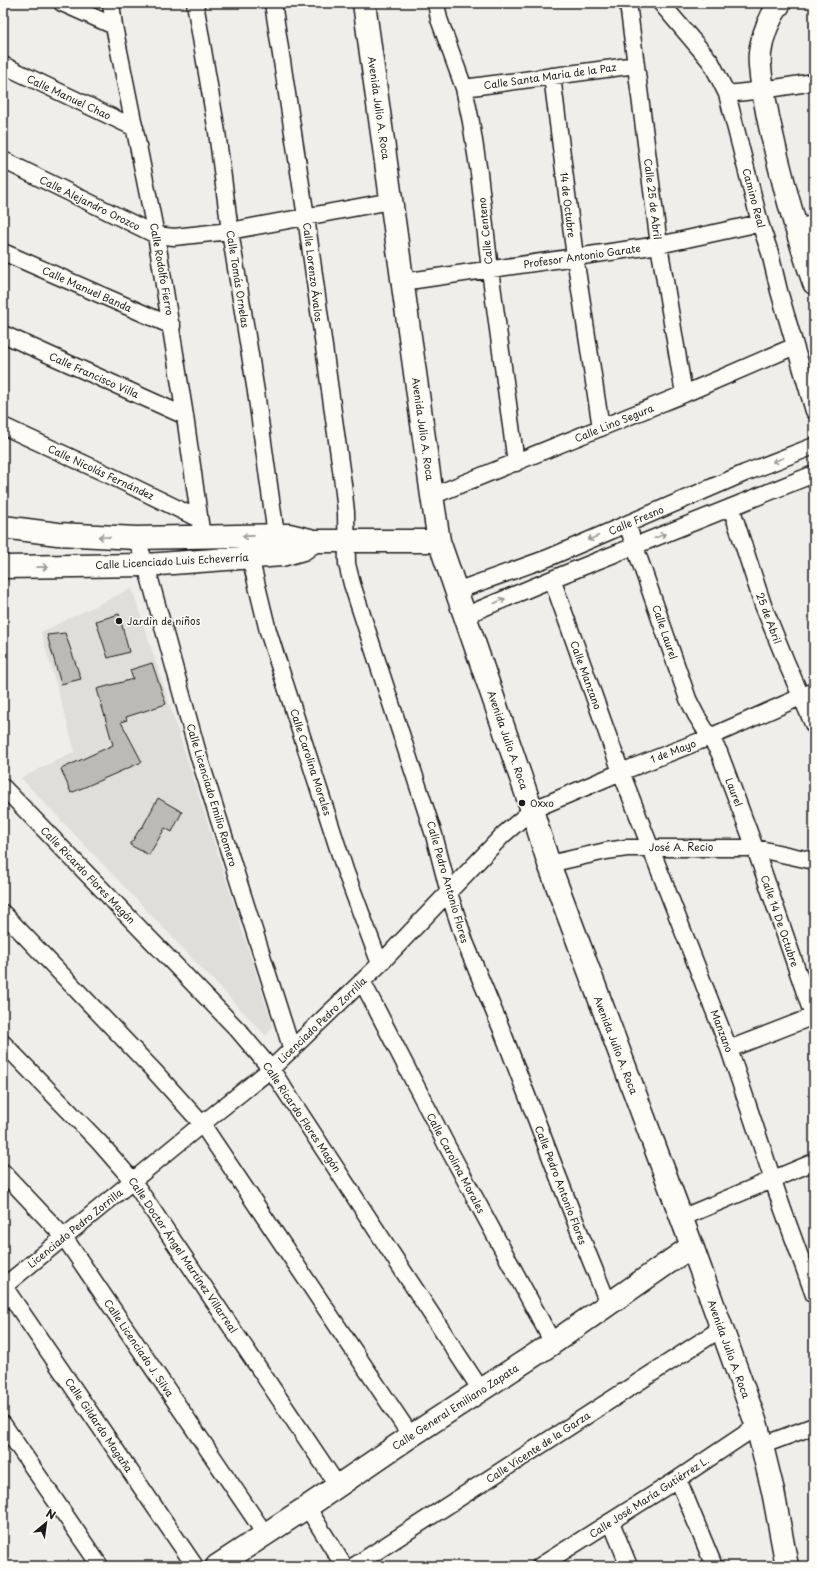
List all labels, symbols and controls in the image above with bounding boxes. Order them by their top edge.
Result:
street label: Avenida Julio A. Roca [365,55,394,161]
street label: Calle Santa Maria de la Paz [483,59,617,92]
street label: Calle Manuel Chao [25,70,114,123]
street label: Calle 25 de Abril [641,158,666,241]
street label: Camino Real [739,166,770,230]
street label: 14 de Octubre [557,171,580,239]
street label: Calle Alejandro Orozco [37,172,144,234]
street label: Calle Centeno [473,196,495,265]
street label: Calle Lorenzo Ávalos [300,221,327,323]
street label: Calle Rodolfo Fierro [147,222,178,317]
street label: Calle Tomás Ornelas [223,229,254,329]
street label: Profesor Antonio Garate [522,240,642,271]
street label: Calle Manuel Banda [40,262,135,315]
street label: Calle Francisco Villa [47,348,142,401]
street label: Avenida Julio A. Roca [409,376,438,482]
street label: Calle Lino Segura [572,400,656,445]
street label: Calle Nicolás Fernández [46,440,157,503]
one-way arrow [772,457,784,465]
street label: Calle Fresno [606,501,666,538]
one-way arrow [242,532,255,540]
one-way arrow [653,532,665,539]
one-way arrow [98,533,111,540]
one-way arrow [588,535,600,543]
street label: Calle Licenciado Luis Echeverría [95,549,250,572]
one-way arrow [35,563,48,571]
street label: 25 de Abril [753,590,786,646]
one-way arrow [494,596,506,604]
street label: Calle Laurel [649,603,682,661]
place label: Jardin de niños [127,613,201,628]
marker: Jardin de niños [114,616,124,626]
street label: Calle Manzano [567,638,606,712]
street label: Avenida Julio A. Roca [484,688,533,792]
street label: Calle Carolina Morales [287,706,336,818]
street label: Calle Licenciado Emilio Romero [184,721,242,869]
street label: 1 de Mayo [648,735,698,766]
street label: Laurel [722,775,747,809]
place label: Oxxo [530,795,554,810]
marker: Oxxo [517,798,527,808]
street label: Calle Pedro Antonio Flores [424,819,473,945]
street label: Calle Ricardo Flores Magón [38,823,139,927]
street label: José A. Recio [649,839,714,854]
street label: Calle 14 De Octubre [758,873,803,969]
street label: Licenciado Pedro Zorrilla [274,973,370,1066]
street label: Avenida Julio A. Roca [591,994,642,1097]
street label: Manzano [707,1007,738,1055]
street label: Calle Ricardo Flores Magón [260,1059,345,1175]
street label: Calle Carolina Morales [424,1110,489,1216]
street label: Calle Pedro Antonio Flores [532,1123,591,1247]
street label: Calle Doctor Ángel Martínez Villarreal [125,1174,242,1336]
street label: Licenciado Pedro Zorrilla [24,1184,126,1271]
street label: Calle Licenciado J. Silva [101,1296,178,1400]
street label: Avenida Julio A. Roca [705,1297,755,1401]
street label: Calle General Emiliano Zapata [389,1360,521,1453]
street label: Calle Gildardo Magaña [62,1374,137,1476]
street label: Calle Vicente de la Garza [483,1407,593,1486]
street label: Calle José María Gutiérrez L. [586,1452,712,1541]
north arrow [26,1503,66,1543]
text: N [43,1504,59,1524]

